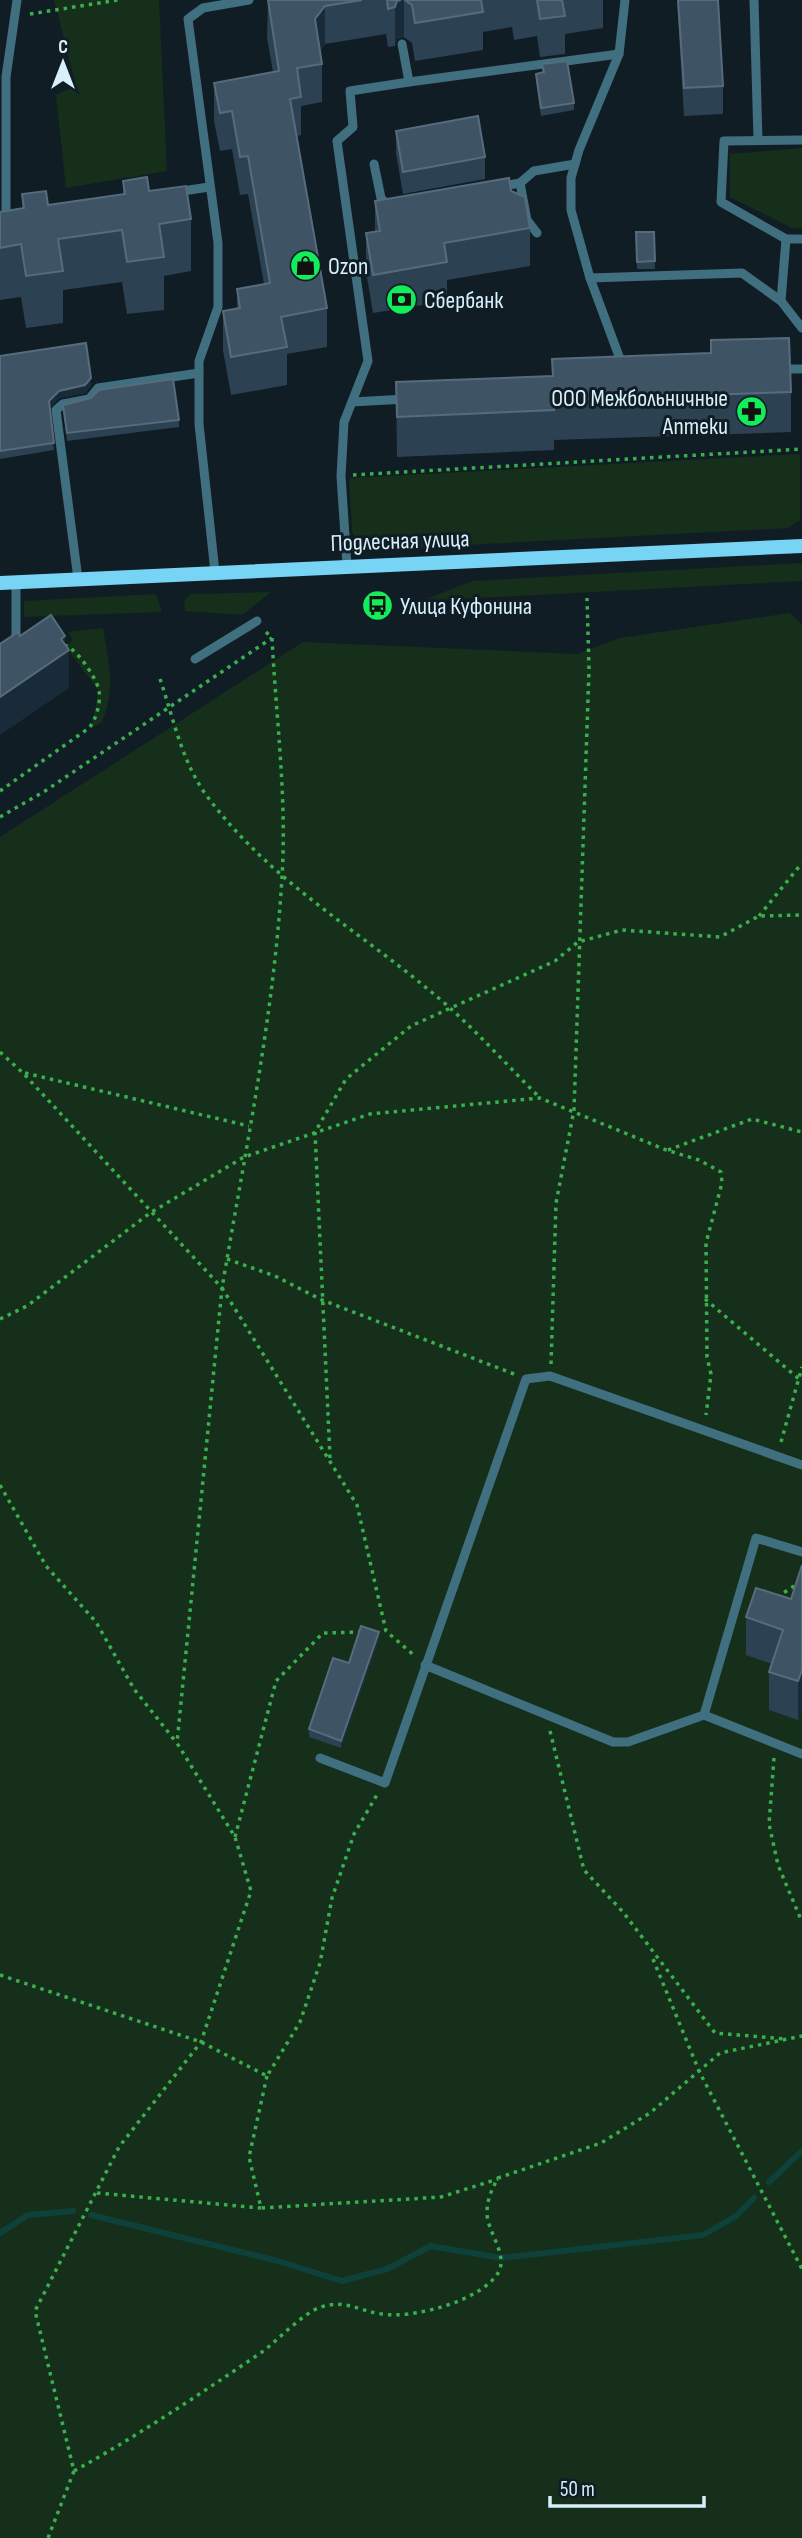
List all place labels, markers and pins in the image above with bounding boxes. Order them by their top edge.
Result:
shop icon: Ozon [288,249,322,283]
place label: Ozon [328,252,368,281]
bank icon: Сбербанк [384,283,418,317]
place label: Сбербанк [424,286,504,315]
place label: ООО Межбольничные Аптеки [551,384,728,441]
pharmacy icon: ООО Межбольничные Аптеки [734,395,768,429]
bus stop icon: Улица Куфонина [360,589,394,623]
place label: Улица Куфонина [400,592,532,621]

